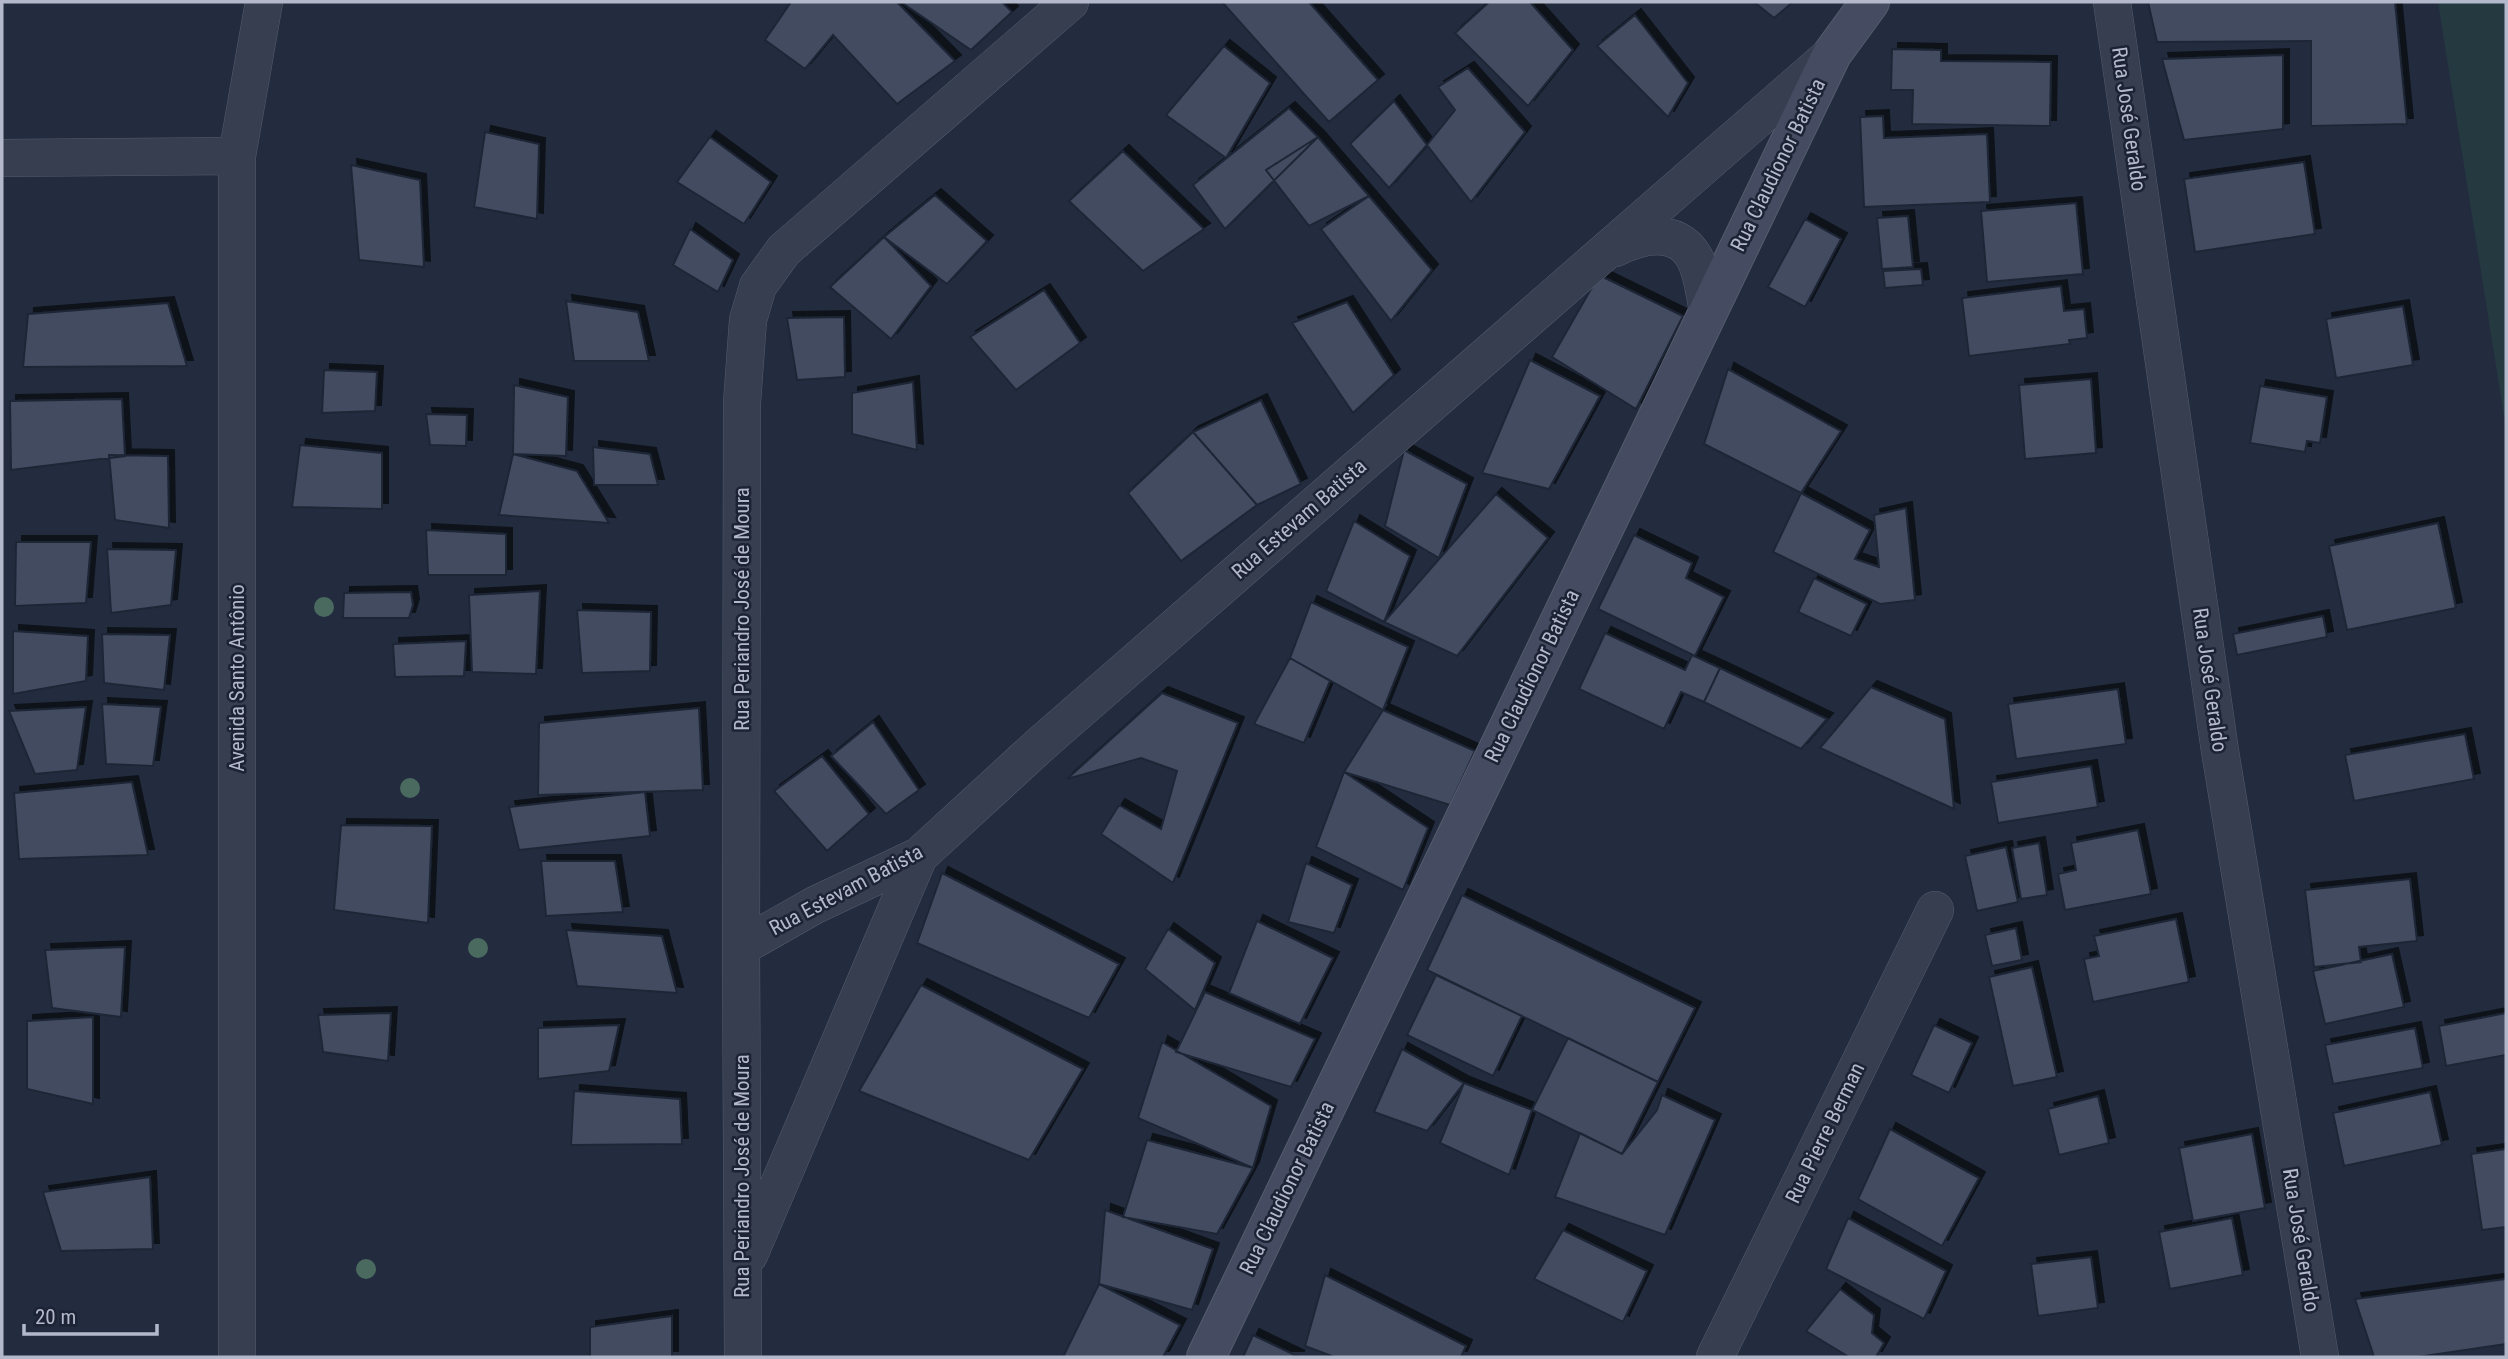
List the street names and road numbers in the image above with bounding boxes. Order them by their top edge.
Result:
street label: Rua José Geraldo [2107,45,2151,193]
street label: Rua Claudionor Batista [1726,75,1830,255]
street label: Rua Estevam Batista [1227,454,1371,584]
street label: Rua Periandro José de Moura [730,487,754,731]
street label: Avenida Santo Antônio [225,584,249,772]
street label: Rua Claudionor Batista [1480,586,1584,766]
street label: Rua José Geraldo [2188,606,2232,754]
street label: Rua Estevam Batista [765,839,927,941]
street label: Rua Periandro José de Moura [730,1054,754,1298]
street label: Rua Pierre Berman [1781,1059,1869,1207]
street label: Rua Claudionor Batista [1235,1098,1339,1278]
street label: Rua José Geraldo [2278,1166,2324,1314]

